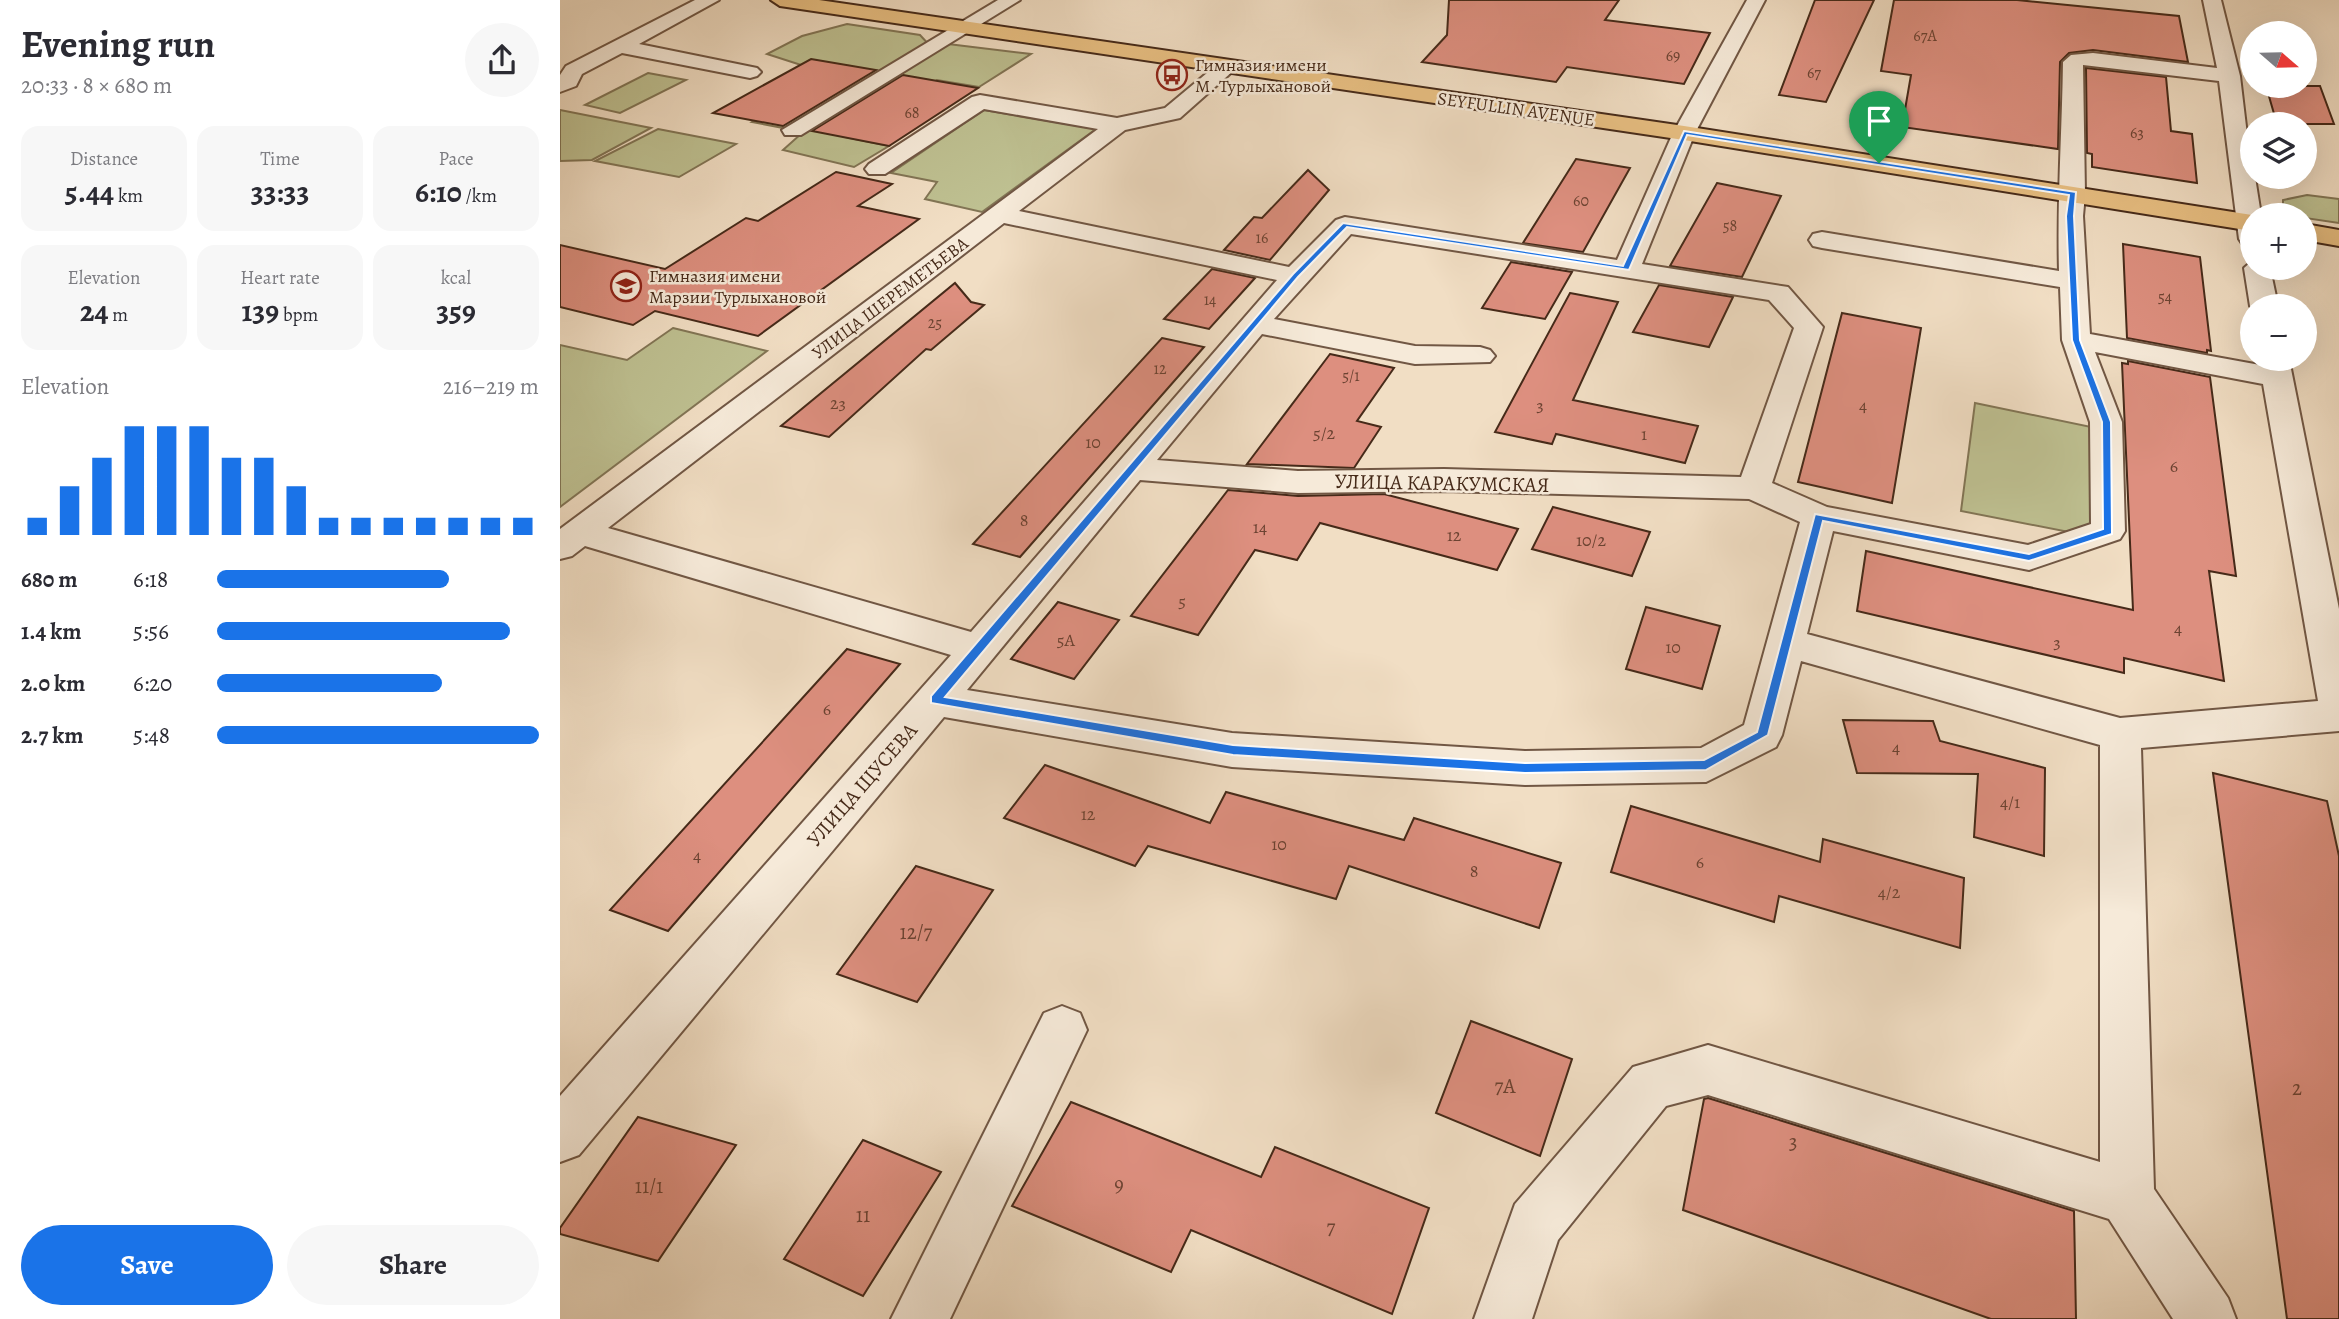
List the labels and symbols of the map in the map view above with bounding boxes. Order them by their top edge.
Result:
north arrow [2240,21,2317,98]
house number: 67А [1913,25,1937,47]
house number: 69 [1666,45,1680,67]
place label: Гимназия имени М. Турлыхановой [1195,53,1331,98]
bus stop icon: Гимназия имени М. Турлыхановой [1155,58,1189,92]
house number: 67 [1807,62,1821,84]
street label: SEYFULLIN AVENUE [1436,86,1596,132]
pin [1849,91,1909,163]
house number: 68 [904,102,920,124]
house number: 63 [2130,122,2144,144]
house number: 60 [1573,190,1589,212]
house number: 58 [1723,215,1737,237]
house number: 16 [1256,227,1268,249]
street label: УЛИЦА ШЕРЕМЕТЬЕВА [807,231,973,365]
place label: Гимназия имени Марзии Турлыхановой [649,264,826,309]
school or university icon: Гимназия имени Марзии Турлыхановой [609,269,643,303]
house number: 54 [2158,286,2172,308]
house number: 14 [1204,289,1216,311]
house number: 25 [928,312,942,334]
house number: 12 [1153,358,1167,380]
house number: 5/1 [1342,365,1360,387]
house number: 23 [830,391,846,415]
house number: 3 [1536,393,1544,417]
house number: 4 [1859,393,1867,417]
house number: 5/2 [1313,421,1336,445]
house number: 1 [1641,422,1647,446]
house number: 10 [1085,430,1101,454]
house number: 6 [2170,454,2178,478]
street label: УЛИЦА КАРАКУМСКАЯ [1334,467,1550,499]
house number: 8 [1020,508,1028,532]
house number: 14 [1253,515,1267,539]
house number: 12 [1447,523,1462,547]
house number: 10/2 [1576,528,1607,552]
house number: 5 [1178,589,1186,613]
house number: 4 [2174,616,2182,640]
house number: 5А [1057,628,1076,652]
house number: 3 [2053,630,2061,654]
house number: 10 [1665,635,1681,659]
house number: 6 [823,697,831,721]
street label: УЛИЦА ЩУСЕВА [800,716,924,853]
house number: 4 [1892,735,1900,759]
house number: 4/1 [2000,790,2020,814]
house number: 12 [1081,802,1096,826]
house number: 10 [1271,832,1287,856]
house number: 4 [693,843,701,867]
house number: 6 [1696,850,1704,874]
house number: 8 [1470,859,1478,883]
house number: 4/2 [1878,880,1901,904]
house number: 12/7 [900,918,933,946]
house number: 7А [1494,1072,1516,1100]
house number: 2 [2292,1074,2302,1102]
house number: 3 [1789,1128,1797,1156]
house number: 9 [1114,1170,1124,1198]
house number: 11/1 [635,1172,663,1200]
house number: 11 [856,1201,870,1229]
house number: 7 [1327,1213,1336,1241]

